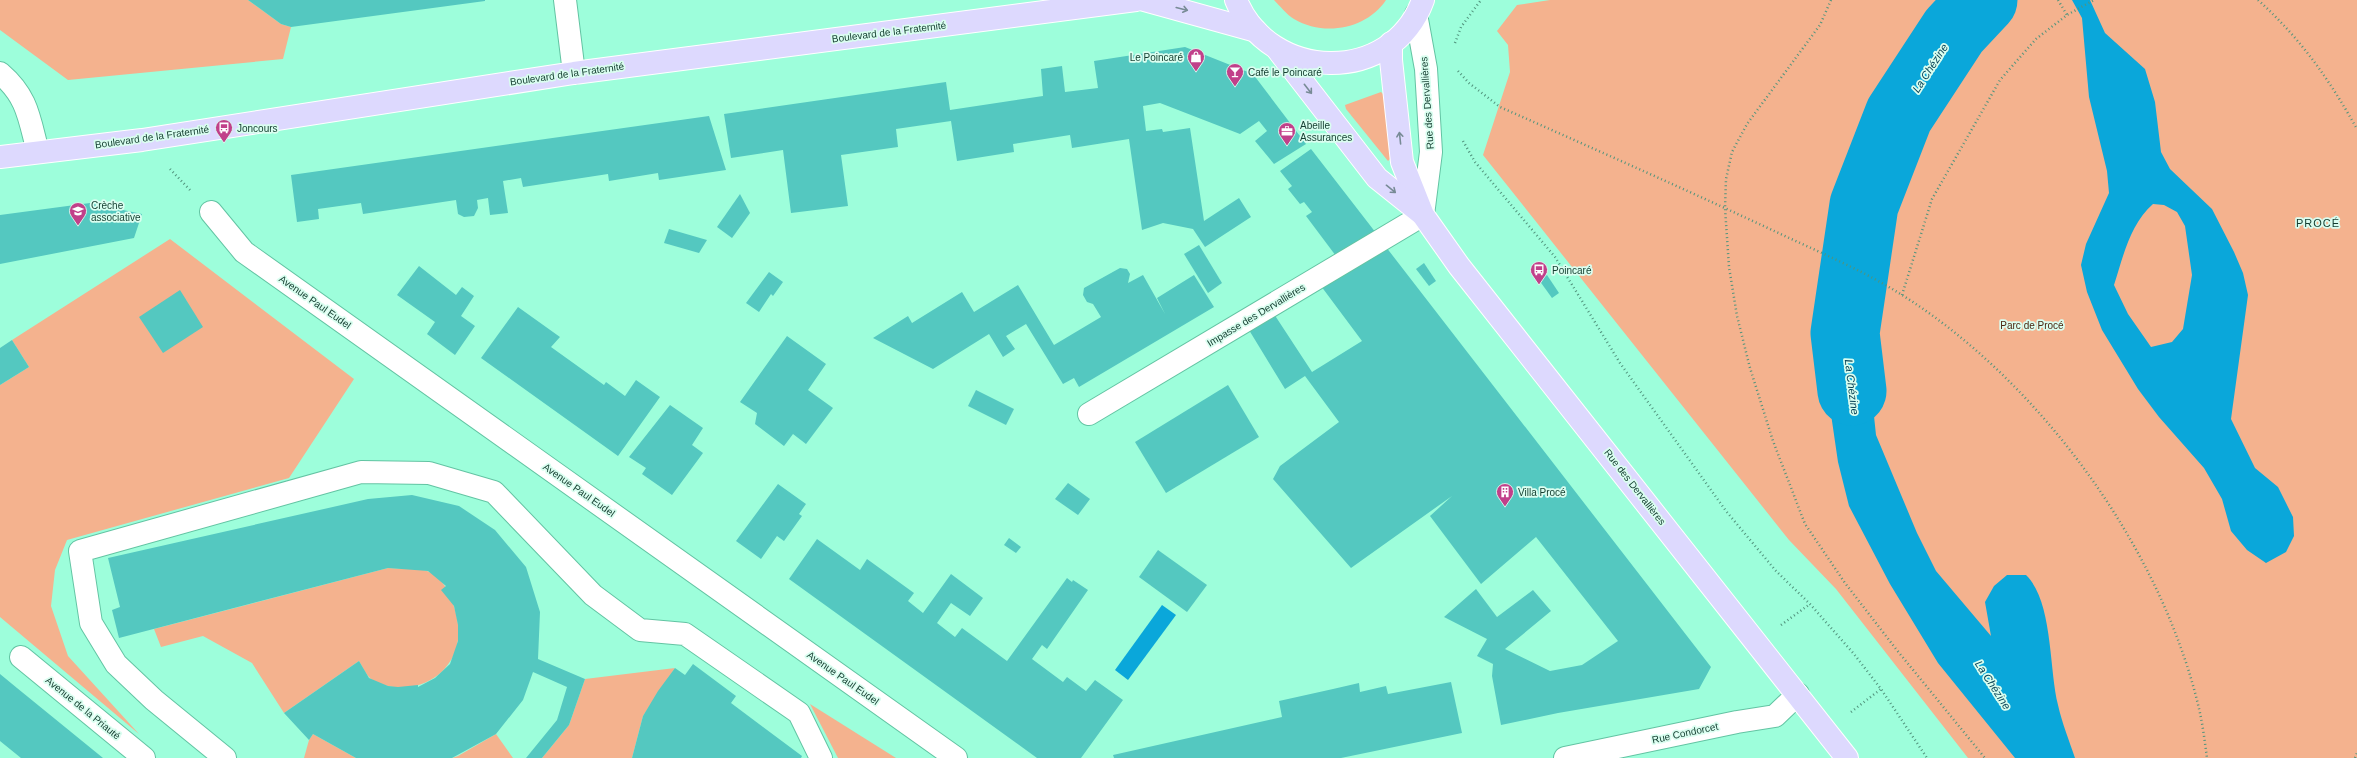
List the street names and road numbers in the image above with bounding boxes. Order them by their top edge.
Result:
street label: Boulevard de la Fraternité [831,19,947,44]
street label: Rue des Dervallières [1418,56,1436,150]
street label: Boulevard de la Fraternité [509,60,625,87]
street label: Boulevard de la Fraternité [94,123,210,150]
street label: Avenue Paul Eudel [277,273,353,331]
street label: Impasse des Dervallières [1205,281,1307,349]
street label: Rue des Dervallières [1602,447,1668,527]
street label: Avenue Paul Eudel [541,461,617,519]
street label: Avenue Paul Eudel [805,649,881,707]
street label: Avenue de la Priauté [44,675,123,742]
street label: Rue Condorcet [1651,721,1719,745]

